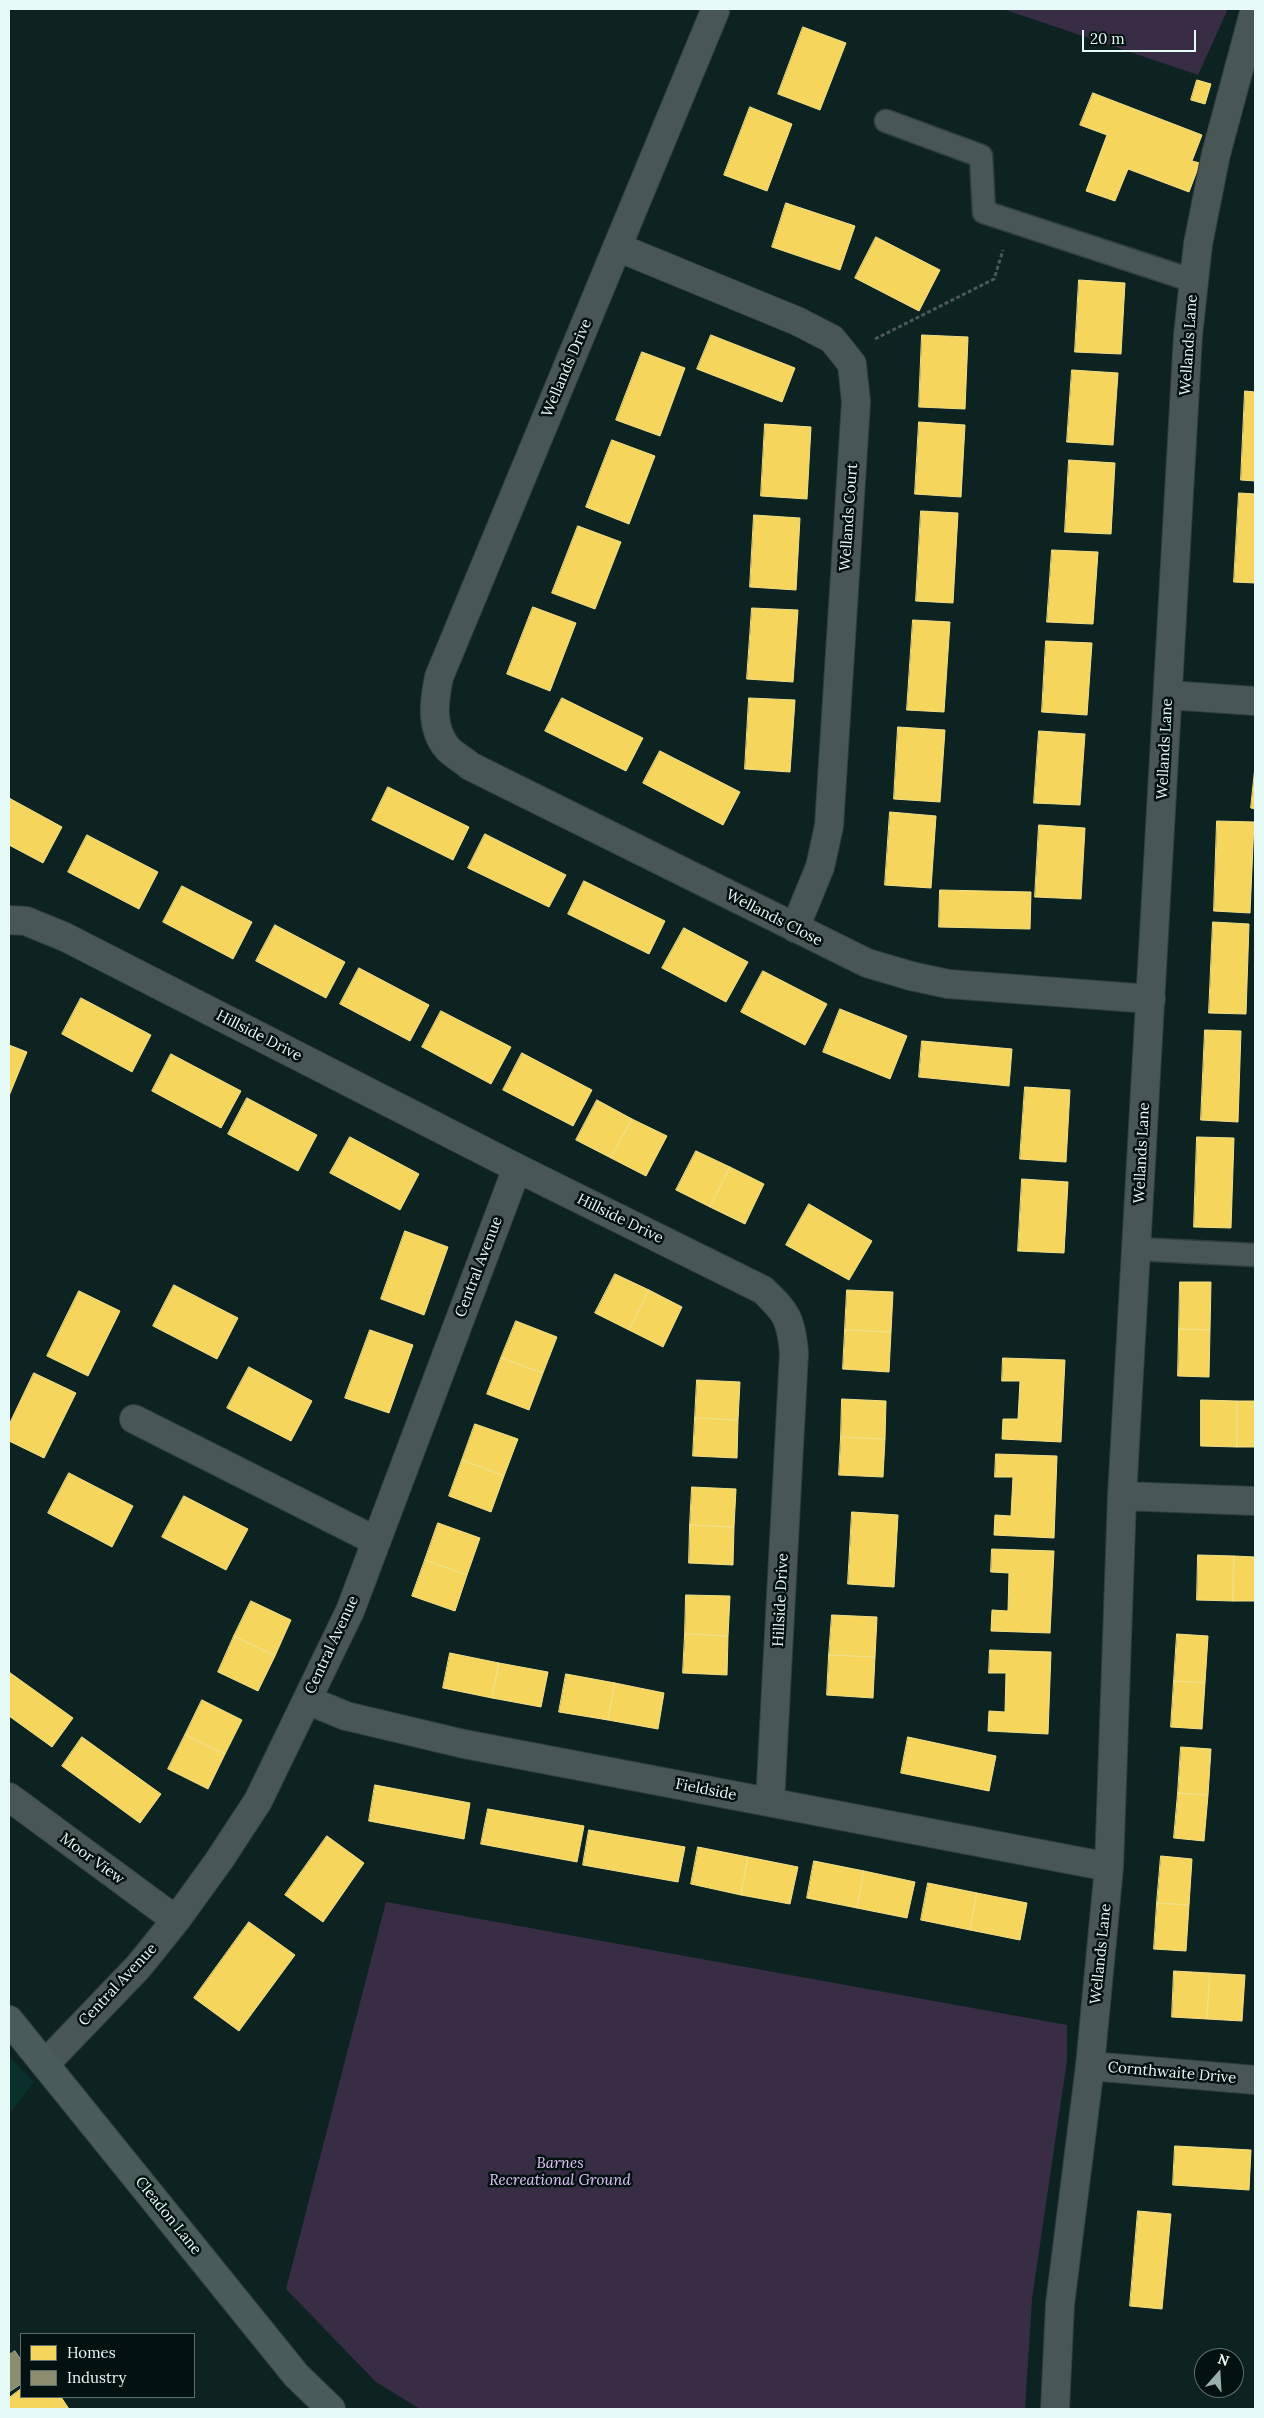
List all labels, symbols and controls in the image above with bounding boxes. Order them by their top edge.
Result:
scale bar [1084,20,1198,52]
text: 20 m [1090,29,1125,48]
street label: Wellands Lane [1176,294,1202,396]
street label: Wellands Drive [538,316,596,420]
street label: Wellands Court [836,463,862,571]
street label: Wellands Lane [1153,698,1177,800]
street label: Wellands Close [723,886,825,950]
street label: Hillside Drive [213,1007,305,1065]
street label: Wellands Lane [1130,1102,1154,1204]
street label: Hillside Drive [574,1190,666,1248]
street label: Central Avenue [452,1214,506,1320]
street label: Hillside Drive [770,1553,792,1647]
street label: Central Avenue [301,1593,363,1697]
street label: Fieldside [674,1775,738,1805]
street label: Moor View [56,1830,128,1888]
street label: Wellands Lane [1087,1903,1115,2005]
street label: Central Avenue [75,1940,161,2030]
street label: Cornthwaite Drive [1107,2058,1237,2088]
park label: Barnes Recreational Ground [489,2155,631,2190]
street label: Cleadon Lane [131,2173,205,2259]
legend [20,2333,195,2398]
text: Homes [67,2343,116,2362]
north arrow [1194,2348,1244,2398]
text: N [1216,2349,1232,2370]
text: Industry [67,2368,126,2387]

